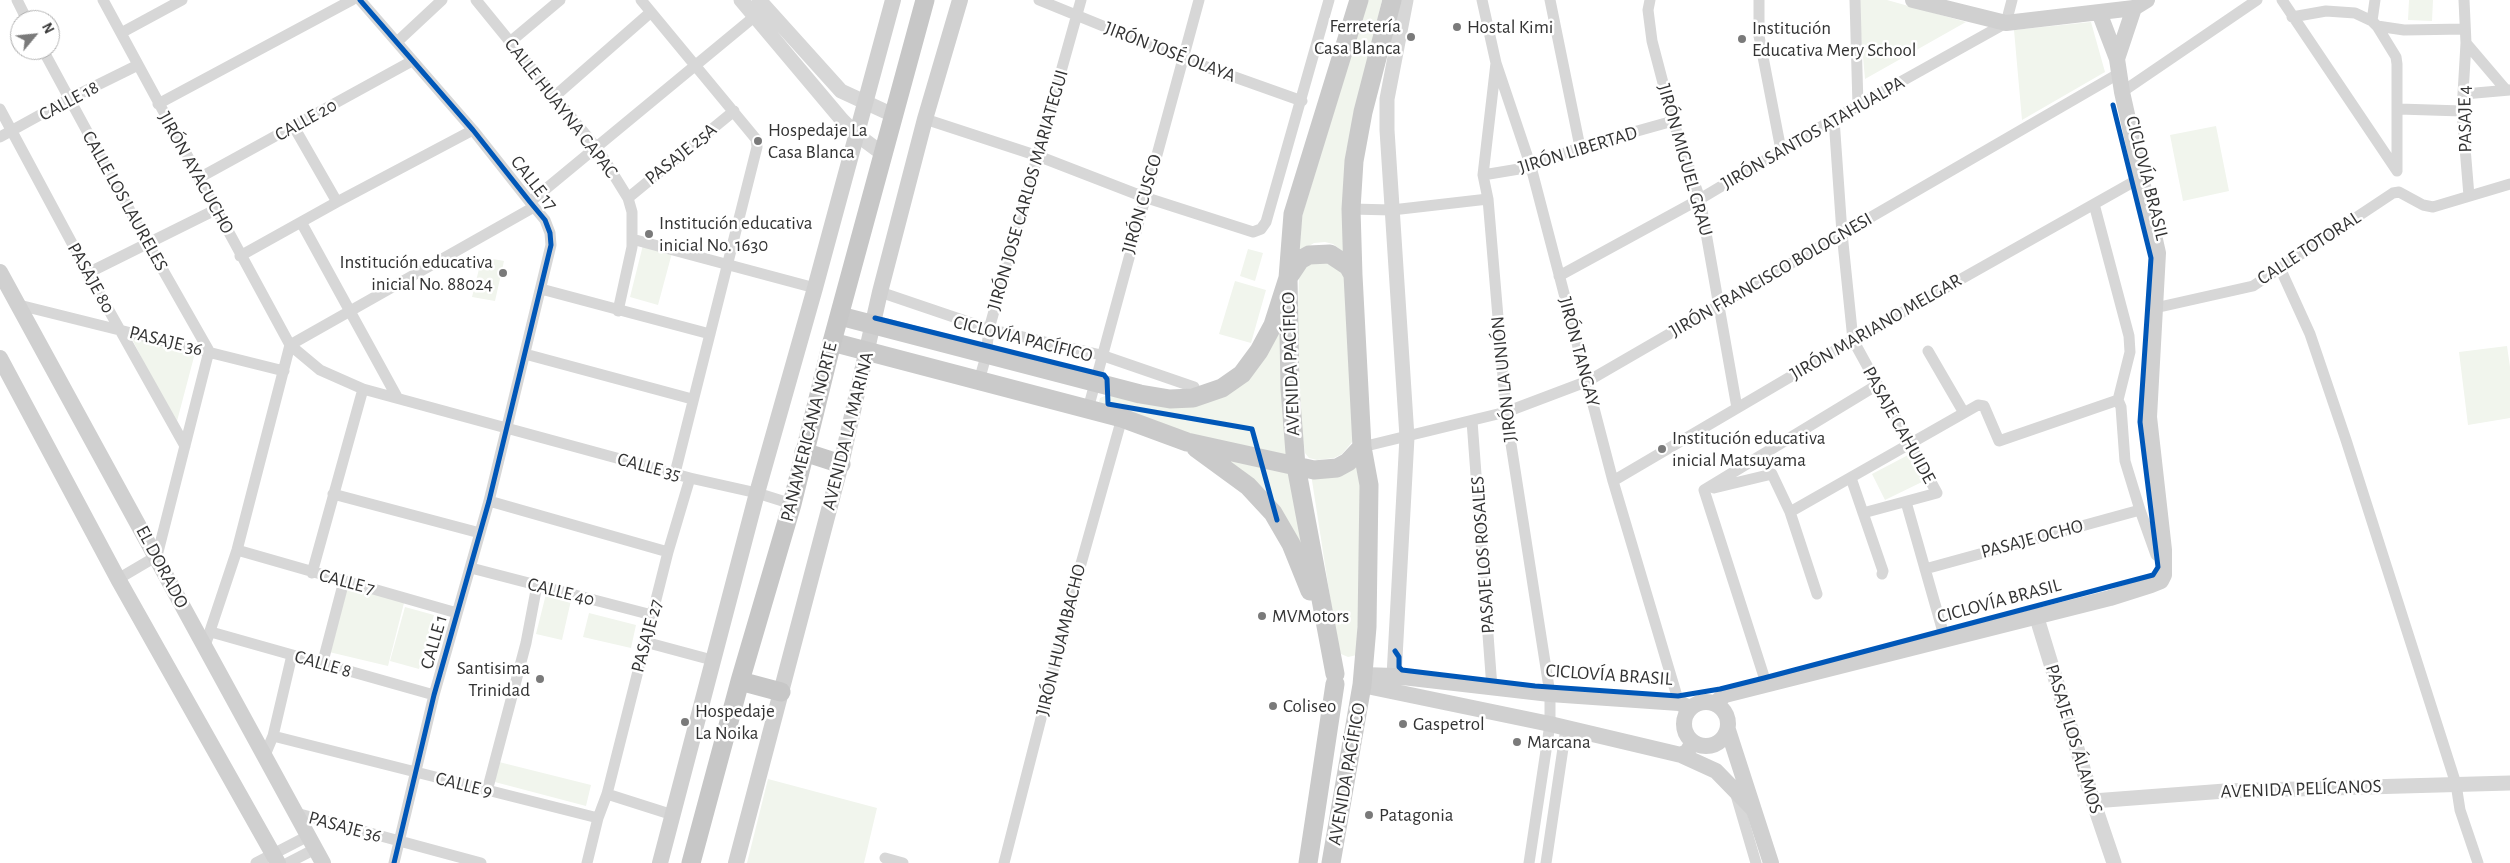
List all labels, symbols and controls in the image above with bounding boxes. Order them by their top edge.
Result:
north arrow [10,10,60,60]
place label: Ferretería Casa Blanca [1314,15,1401,59]
place label: Hostal Kimi [1467,16,1553,38]
street label: JIRÓN JOSÉ OLAYA [1101,17,1239,87]
place label: Institución Educativa Mery School [1752,17,1916,61]
text: N [39,21,56,36]
marker: Hostal Kimi [1451,21,1463,33]
marker: Ferretería Casa Blanca [1405,31,1417,43]
marker: Institución Educativa Mery School [1736,33,1748,45]
street label: CALLE HUAYNA CAPAC [499,34,623,182]
street label: JIRÓN JOSE CARLOS MARIATEGUI [983,67,1073,313]
street label: JIRÓN SANTOS ATAHUALPA [1717,71,1909,195]
street label: CALLE 18 [35,76,103,126]
street label: JIRÓN MIGUEL GRAU [1652,81,1718,239]
street label: PASAJE 4 [2453,85,2477,153]
street label: CALLE 20 [271,94,341,146]
street label: JIRÓN AYACUCHO [153,108,239,238]
street label: CICLOVÍA BRASIL [2121,114,2173,242]
street label: PASAJE 25A [641,118,721,190]
place label: Hospedaje La Casa Blanca [768,119,868,163]
street label: JIRÓN LIBERTAD [1516,121,1640,179]
street label: CALLE LOS LAURELES [77,127,173,275]
marker: Hospedaje La Casa Blanca [752,135,764,147]
street label: CALLE 17 [505,151,563,215]
street label: JIRÓN CUSCO [1117,152,1167,256]
street label: CALLE TOTORAL [2253,206,2365,290]
street label: JIRÓN FRANCISCO BOLOGNESI [1666,208,1876,342]
place label: Institución educativa inicial No. 1630 [659,212,812,256]
marker: Institución educativa inicial No. 1630 [643,228,655,240]
street label: PASAJE 80 [62,239,120,317]
place label: Institución educativa inicial No. 88024 [340,251,493,295]
marker: Institución educativa inicial No. 88024 [497,267,509,279]
street label: JIRÓN MARIANO MELGAR [1786,269,1966,385]
street label: AVENIDA PACÍFICO [1277,292,1305,436]
street label: JIRÓN TANGAY [1553,295,1605,409]
street label: CICLOVÍA PACÍFICO [951,311,1095,367]
street label: JIRÓN LA UNIÓN [1486,315,1522,443]
street label: PASAJE 36 [127,321,205,361]
street label: PANAMERICANA NORTE [776,340,842,524]
street label: AVENIDA LA MARINA [817,350,879,512]
street label: PASAJE CAHUIDE [1857,362,1941,488]
place label: Institución educativa inicial Matsuyama [1672,427,1825,471]
marker: Institución educativa inicial Matsuyama [1656,443,1668,455]
street label: CALLE 35 [615,448,683,486]
street label: PASAJE LOS ROSALES [1466,475,1500,635]
street label: PASAJE OCHO [1978,514,2086,564]
street label: EL DORADO [131,522,193,612]
street label: JIRÓN HUAMBACHO [1031,562,1091,718]
street label: CALLE 7 [317,564,377,600]
street label: CALLE 40 [525,573,597,611]
street label: CICLOVÍA BRASIL [1935,574,2063,628]
street label: PASAJE 27 [626,597,668,675]
place label: MVMotors [1272,605,1349,627]
marker: MVMotors [1256,610,1268,622]
street label: CALLE 1 [415,612,453,672]
street label: CALLE 8 [292,645,354,683]
place label: Santisima Trinidad [457,657,530,701]
street label: CICLOVÍA BRASIL [1545,659,1673,691]
street label: PASAJE LOS ÁLAMOS [2040,661,2108,817]
marker: Santisima Trinidad [534,673,546,685]
place label: Coliseo [1283,695,1336,717]
place label: Hospedaje La Noika [695,700,775,744]
marker: Coliseo [1267,700,1279,712]
street label: AVENIDA PACÍFICO [1323,701,1371,847]
place label: Gaspetrol [1413,713,1485,735]
marker: Hospedaje La Noika [679,716,691,728]
marker: Gaspetrol [1397,718,1409,730]
place label: Marcana [1527,731,1591,753]
marker: Marcana [1511,736,1523,748]
street label: CALLE 9 [433,767,495,803]
street label: AVENIDA PELÍCANOS [2220,775,2382,803]
place label: Patagonia [1379,804,1454,826]
street label: PASAJE 36 [306,806,384,848]
marker: Patagonia [1363,809,1375,821]

